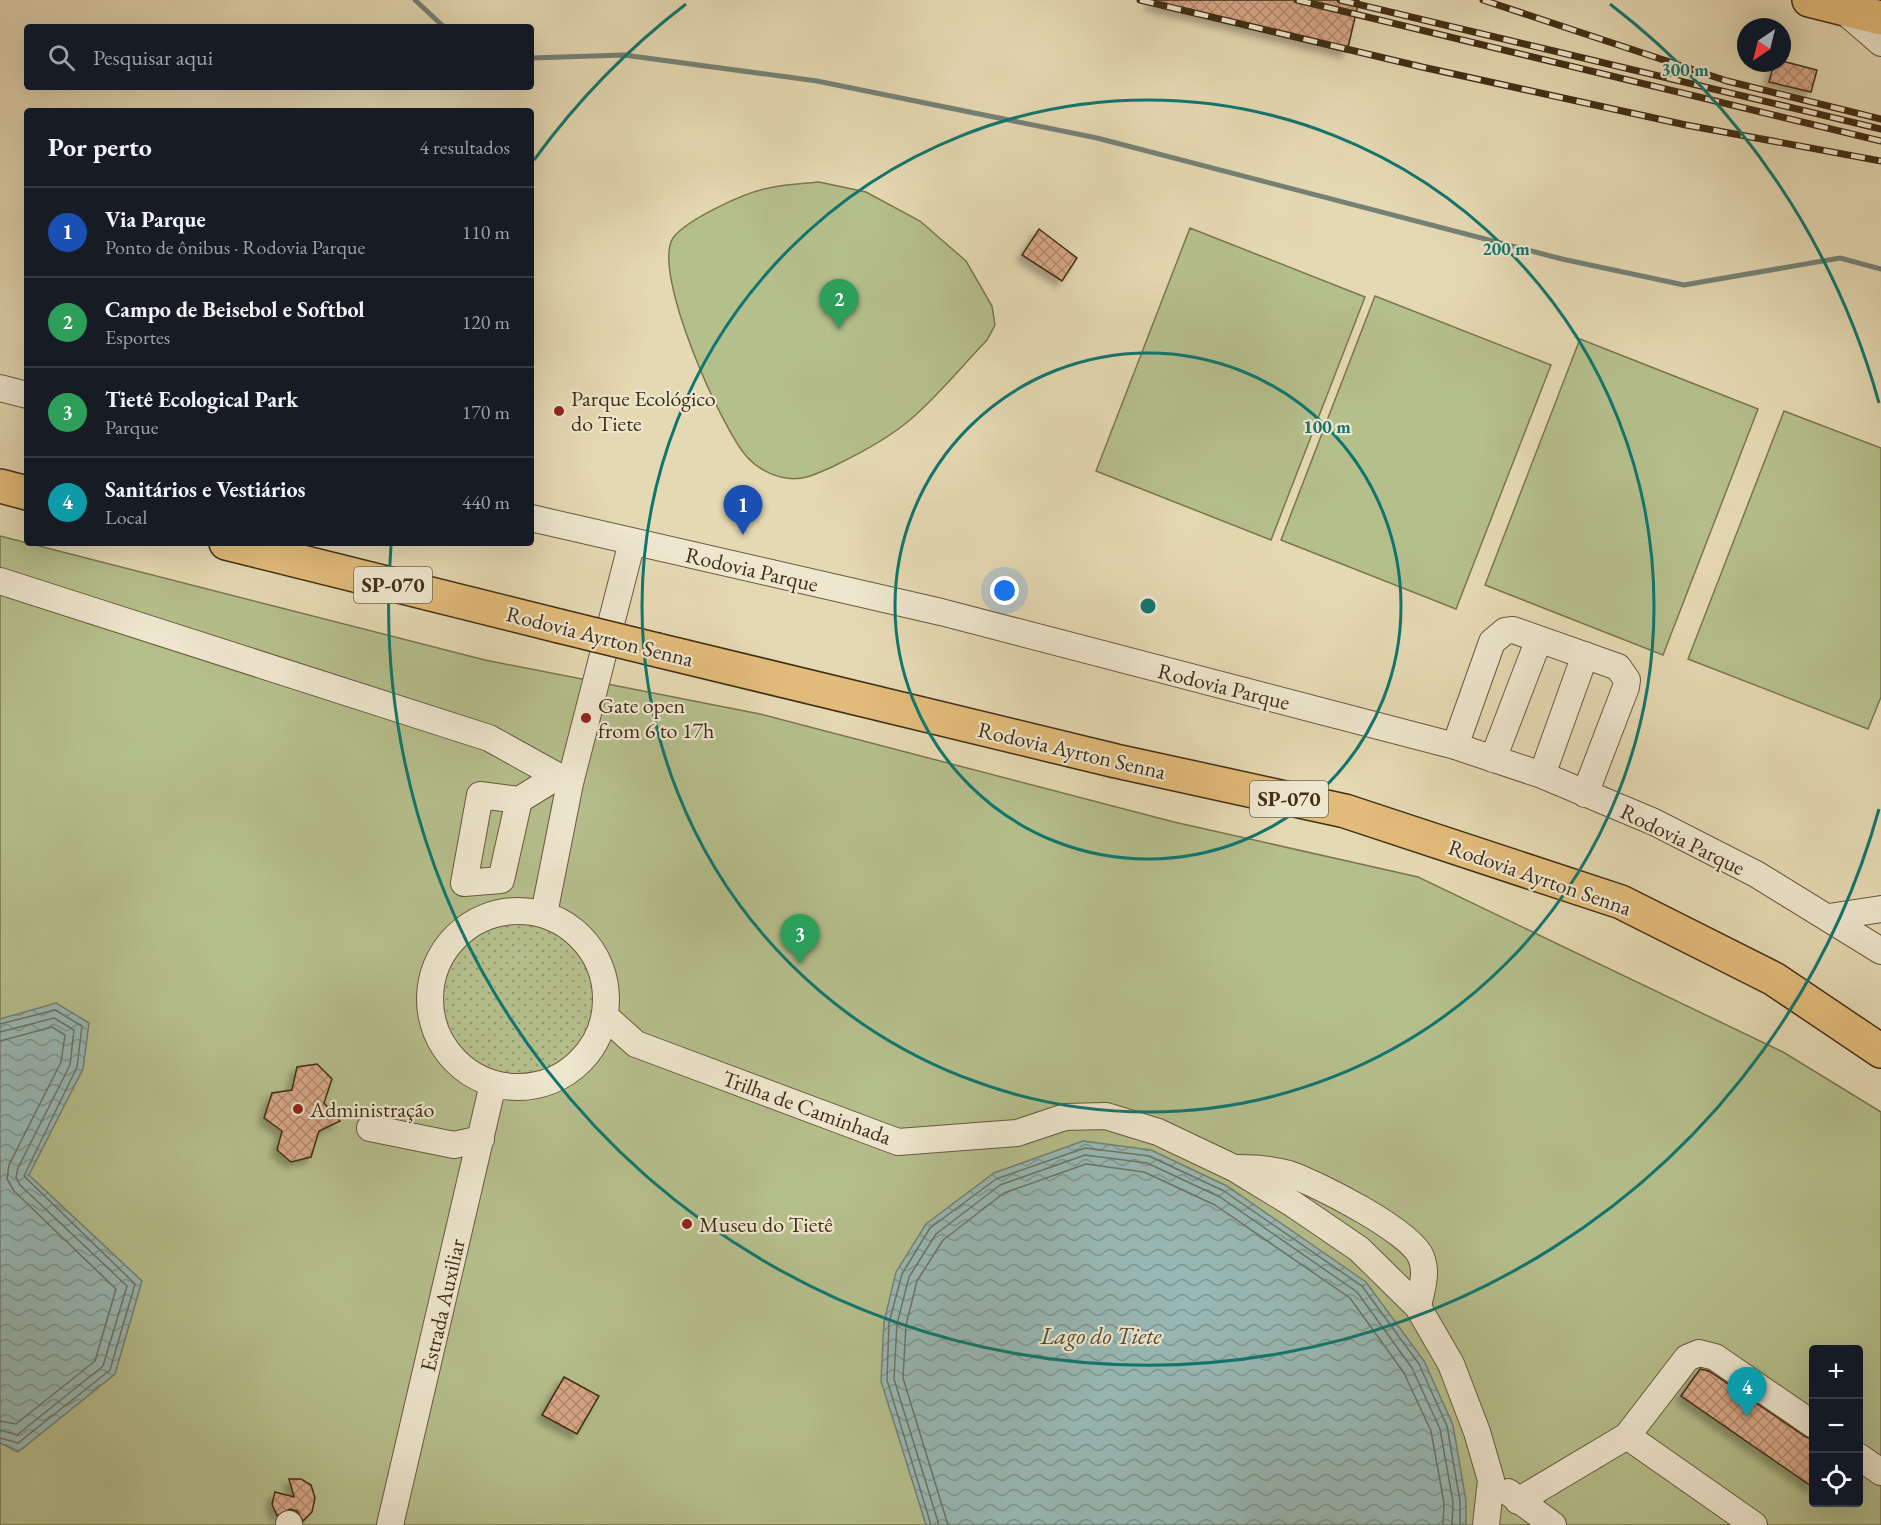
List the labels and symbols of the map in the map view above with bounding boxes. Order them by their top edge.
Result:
north arrow [1737,18,1791,72]
text: 300 m [1661,58,1709,81]
text: 200 m [1482,237,1530,260]
pin: 2 [820,280,858,329]
place label: Parque Ecológico do Tiete [571,384,716,438]
marker: Parque Ecológico do Tiete [552,404,566,418]
text: 100 m [1303,415,1351,438]
pin: 1 [724,486,762,535]
street label: Rodovia Parque [683,540,821,599]
road number: SP-070 [354,567,432,603]
your location [990,576,1019,605]
centre of rings [1138,596,1158,616]
street label: Rodovia Ayrton Senna [503,599,697,674]
street label: Rodovia Parque [1155,656,1293,717]
place label: Gate open from 6 to 17h [598,691,714,745]
marker: Gate open from 6 to 17h [579,711,593,725]
street label: Rodovia Ayrton Senna [975,715,1169,786]
road number: SP-070 [1250,781,1328,817]
street label: Rodovia Parque [1616,797,1750,882]
street label: Rodovia Ayrton Senna [1444,833,1635,922]
pin: 3 [780,914,820,964]
street label: Trilha de Caminhada [718,1063,895,1152]
place label: Administração [309,1095,434,1124]
marker: Administração [291,1102,305,1116]
place label: Museu do Tietê [699,1210,833,1239]
marker: Museu do Tietê [680,1217,694,1231]
street label: Estrada Auxiliar [413,1235,472,1374]
water label: Lago do Tiete [1040,1320,1162,1351]
pin: 4 [1728,1368,1766,1417]

